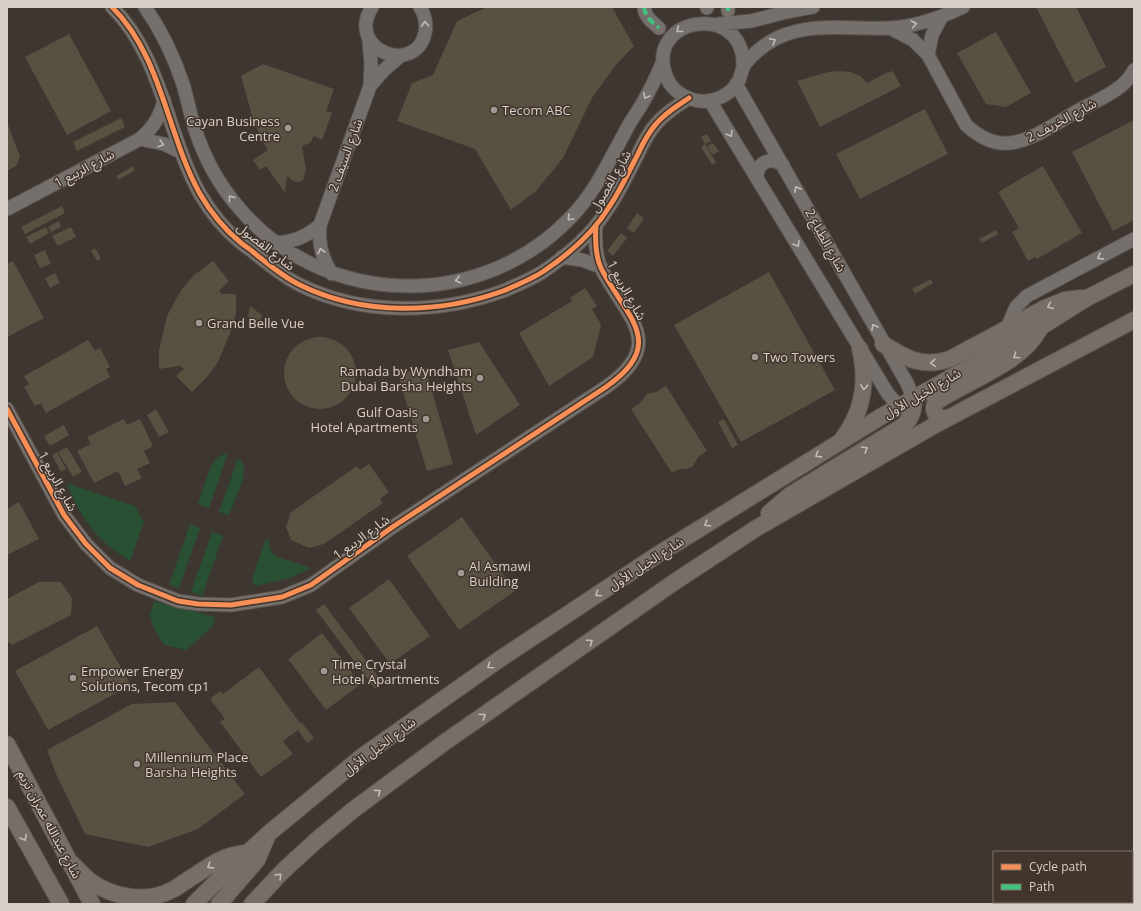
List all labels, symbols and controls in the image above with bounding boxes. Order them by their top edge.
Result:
one-way arrow [421,21,430,27]
one-way arrow [911,21,918,29]
one-way arrow [676,25,683,32]
one-way arrow [769,38,776,45]
one-way arrow [643,92,651,100]
street label: شارع الخريف 2 [1023,94,1100,148]
place label: Tecom ABC [502,101,571,119]
marker: Tecom ABC [489,105,499,115]
place label: Cayan Business Centre [186,112,280,145]
street label: شارع السيف 2 [324,116,368,195]
marker: Cayan Business Centre [283,123,293,133]
one-way arrow [726,130,733,137]
one-way arrow [157,139,164,148]
street label: شارع الربيع 1 [51,145,118,193]
street label: شارع الفصول [585,147,637,216]
one-way arrow [794,186,801,193]
one-way arrow [229,196,236,203]
street label: شارع الطباع 2 [799,205,851,276]
one-way arrow [567,213,575,221]
street label: شارع الفصول [232,218,299,276]
one-way arrow [792,240,800,247]
one-way arrow [318,247,326,254]
one-way arrow [1096,252,1104,260]
street label: شارع الربيع 1 [601,257,651,324]
one-way arrow [455,276,461,284]
one-way arrow [1046,301,1054,309]
place label: Grand Belle Vue [207,314,304,332]
marker: Grand Belle Vue [194,318,204,328]
one-way arrow [871,324,879,331]
place label: Two Towers [763,348,835,366]
one-way arrow [1013,351,1020,358]
marker: Two Towers [750,352,760,362]
one-way arrow [930,358,937,367]
place label: Ramada by Wyndham Dubai Barsha Heights [339,362,472,395]
street label: شارع الخيل الأول [880,364,965,424]
marker: Ramada by Wyndham Dubai Barsha Heights [475,373,485,383]
one-way arrow [859,384,868,390]
place label: Gulf Oasis Hotel Apartments [311,403,418,436]
marker: Gulf Oasis Hotel Apartments [421,414,431,424]
one-way arrow [861,446,868,453]
street label: شارع الربيع 1 [32,448,82,515]
one-way arrow [815,451,822,458]
street label: شارع الربيع 1 [329,510,394,565]
one-way arrow [704,519,711,527]
street label: شارع الخيل الأول [605,532,688,596]
place label: Al Asmawi Building [469,557,531,590]
marker: Al Asmawi Building [456,568,466,578]
one-way arrow [595,590,602,597]
one-way arrow [586,639,593,647]
place label: Time Crystal Hotel Apartments [332,655,439,688]
one-way arrow [487,661,494,668]
place label: Empower Energy Solutions, Tecom cp1 [81,662,209,695]
marker: Time Crystal Hotel Apartments [319,666,329,676]
marker: Empower Energy Solutions, Tecom cp1 [68,673,78,683]
street label: شارع الخيل الأول [339,713,420,781]
one-way arrow [479,713,486,721]
place label: Millennium Place Barsha Heights [145,748,248,781]
marker: Millennium Place Barsha Heights [132,759,142,769]
street label: شارع عبدالله عمران تريم [12,766,86,882]
one-way arrow [373,790,380,797]
one-way arrow [20,834,27,841]
legend [993,851,1133,903]
text: Cycle path [1029,858,1087,875]
one-way arrow [207,861,214,868]
one-way arrow [274,873,282,881]
text: Path [1029,878,1055,895]

